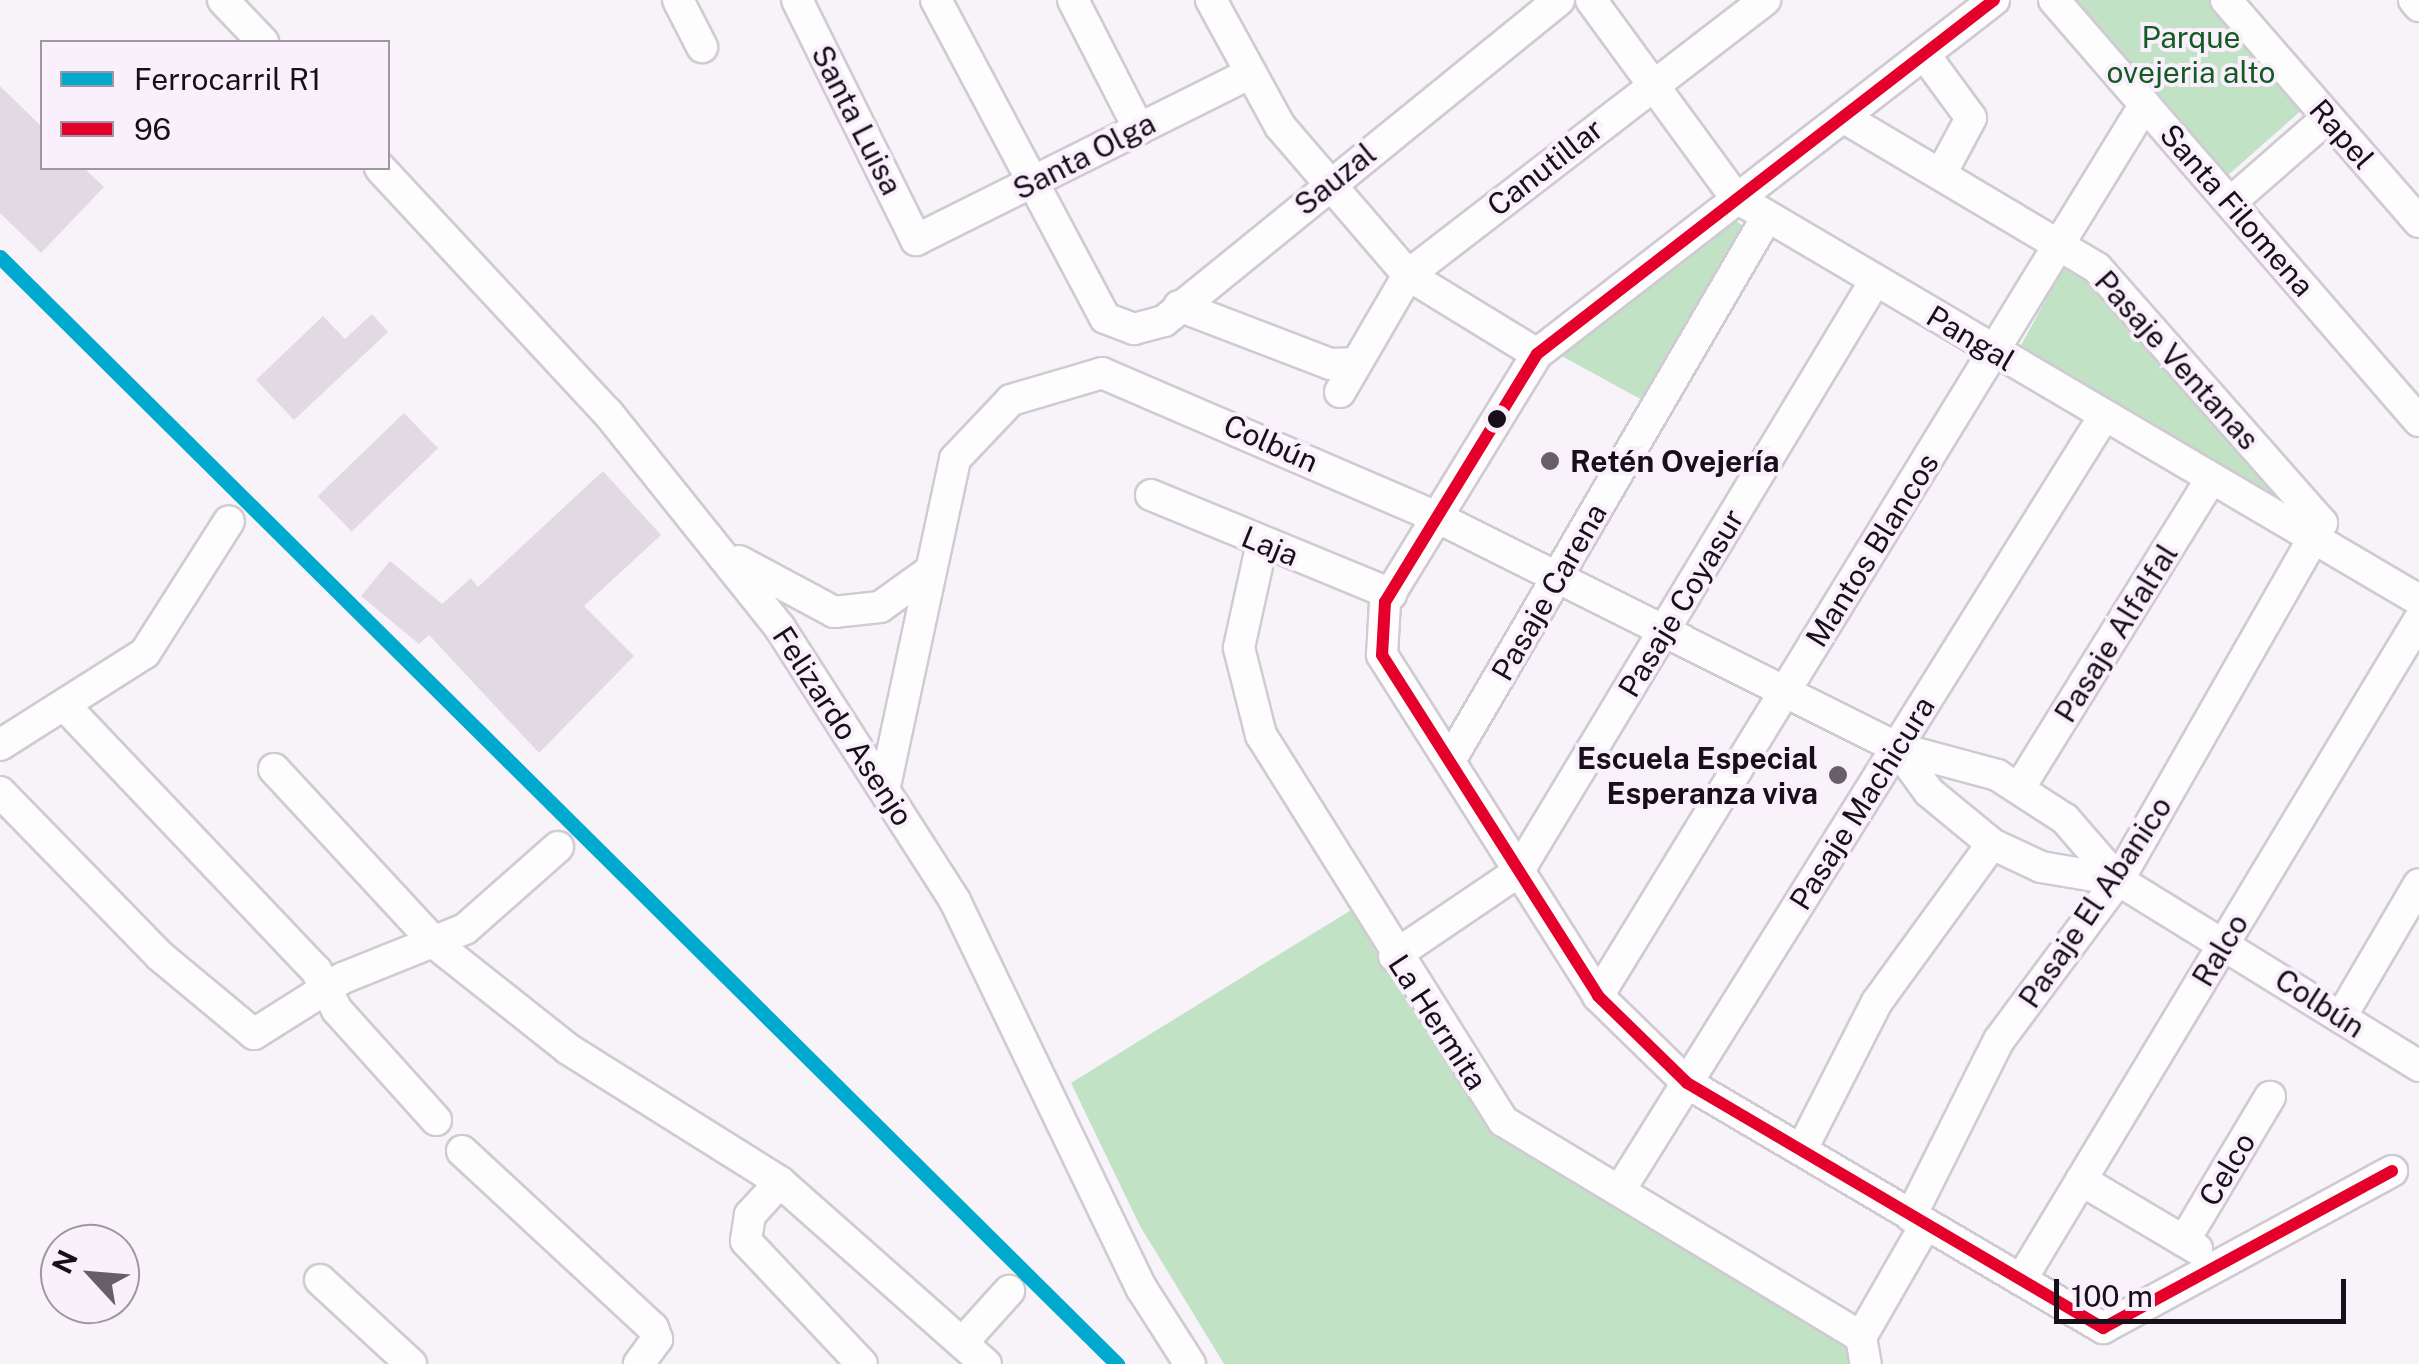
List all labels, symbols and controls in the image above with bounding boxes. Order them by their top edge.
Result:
park label: Parque ovejeria alto [2106,19,2276,90]
street label: Santa Luisa [804,39,910,201]
legend [40,40,390,170]
text: Ferrocarril R1 [134,61,321,97]
street label: Rapel [2302,92,2382,176]
street label: Santa Olga [1007,105,1161,207]
text: 96 [134,111,171,147]
street label: Canutillar [1480,111,1610,223]
street label: Santa Filomena [2152,117,2322,303]
street label: Sauzal [1287,135,1383,223]
street label: Pasaje Ventanas [2087,263,2267,457]
street label: Pangal [1920,298,2022,378]
street label: Colbún [1218,406,1324,480]
unlabelled marker [1487,409,1507,429]
place label: Retén Ovejería [1570,443,1779,479]
street label: Mantos Blancos [1798,447,1946,653]
marker: Retén Ovejería [1539,450,1561,472]
street label: Pasaje Carena [1484,497,1614,687]
street label: Pasaje Coyasur [1611,502,1751,704]
street label: Laja [1236,518,1304,574]
street label: Pasaje Alfalfal [2047,537,2185,729]
street label: Felizardo Asenjo [765,619,921,833]
street label: Pasaje Machicura [1782,690,1942,916]
place label: Escuela Especial Esperanza viva [1577,740,1818,810]
marker: Escuela Especial Esperanza viva [1827,764,1849,786]
street label: Pasaje El Abanico [2011,789,2179,1015]
street label: Ralco [2184,907,2256,993]
street label: La Hermita [1381,948,1495,1096]
street label: Colbún [2269,961,2371,1045]
street label: Celco [2191,1126,2263,1212]
north arrow [40,1224,140,1324]
text: N [45,1244,84,1279]
scale bar [2059,1259,2352,1321]
text: 100 m [2071,1278,2153,1314]

